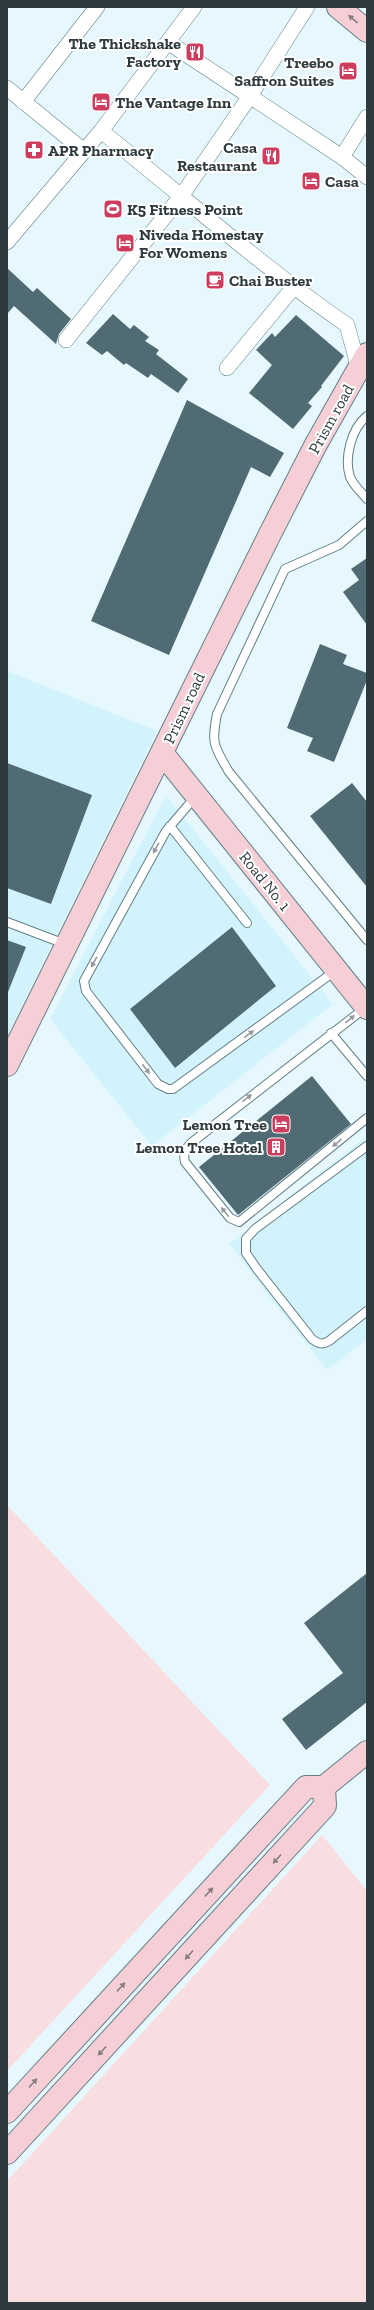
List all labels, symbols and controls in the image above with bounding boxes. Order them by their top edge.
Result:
one-way arrow [347,14,358,23]
place label: The Thickshake Factory [68,34,182,71]
restaurant icon: The Thickshake Factory [184,41,206,63]
place label: Treebo Saffron Suites [234,53,335,90]
hotel icon: Treebo Saffron Suites [337,60,359,82]
hotel icon: The Vantage Inn [90,91,112,113]
place label: The Vantage Inn [115,93,232,112]
place label: Casa Restaurant [177,138,258,175]
pharmacy icon: APR Pharmacy [23,139,45,161]
place label: APR Pharmacy [48,141,154,160]
restaurant icon: Casa Restaurant [260,145,282,167]
hotel icon: Casa [300,170,322,192]
place label: Casa [325,172,359,191]
sports icon: K5 Fitness Point [102,198,124,220]
place label: K5 Fitness Point [127,200,243,219]
place label: Niveda Homestay For Womens [139,225,264,262]
hotel icon: Niveda Homestay For Womens [114,232,136,254]
cafe icon: Chai Buster [204,269,226,291]
place label: Chai Buster [229,271,312,290]
street label: Prism road [304,381,358,457]
street label: Prism road [159,669,209,747]
one-way arrow [153,842,160,854]
street label: Road No. 1 [235,848,295,914]
one-way arrow [91,956,97,968]
one-way arrow [345,1015,356,1023]
one-way arrow [244,1029,255,1038]
one-way arrow [142,1064,151,1075]
one-way arrow [242,1094,253,1103]
hotel icon: Lemon Tree [270,1113,292,1135]
place label: Lemon Tree [183,1115,267,1134]
building icon: Lemon Tree Hotel [265,1136,287,1158]
place label: Lemon Tree Hotel [136,1138,262,1157]
one-way arrow [331,1138,342,1147]
one-way arrow [221,1207,229,1218]
one-way arrow [272,1854,282,1864]
one-way arrow [205,1886,214,1897]
one-way arrow [185,1950,194,1960]
one-way arrow [117,1982,126,1992]
one-way arrow [97,2046,106,2056]
one-way arrow [29,2078,38,2088]

